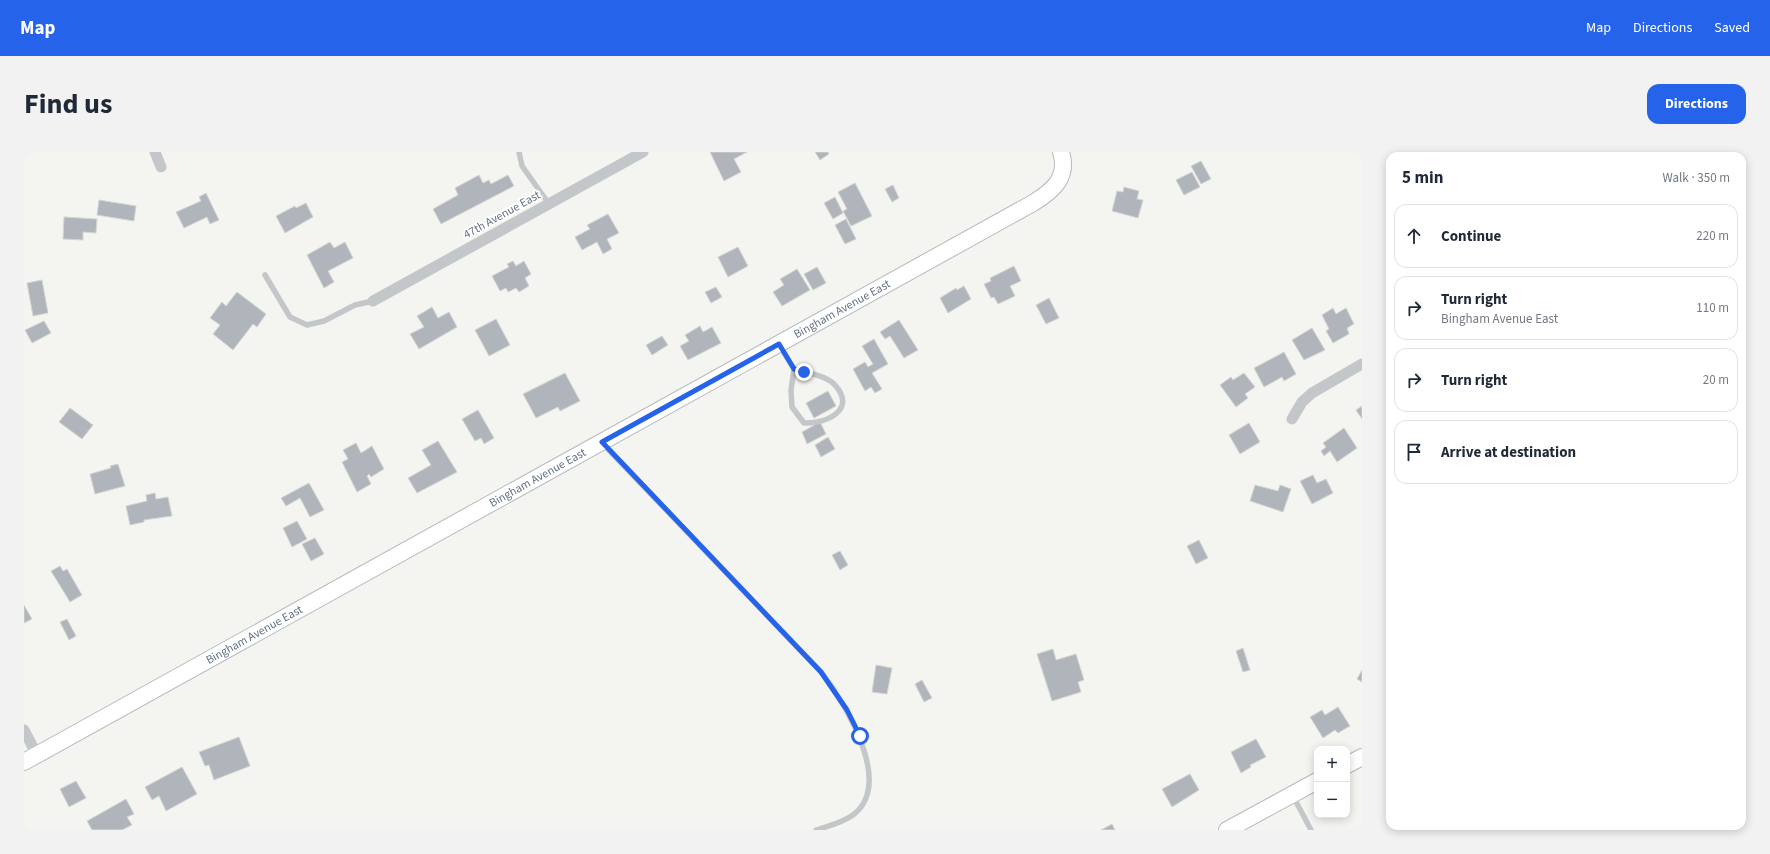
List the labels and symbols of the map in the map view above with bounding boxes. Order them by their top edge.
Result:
street label: 47th Avenue East [460,187,544,243]
street label: Bingham Avenue East [790,275,893,343]
route end [795,363,813,381]
street label: Bingham Avenue East [486,444,589,511]
street label: Bingham Avenue East [203,601,306,668]
route start [851,727,869,745]

